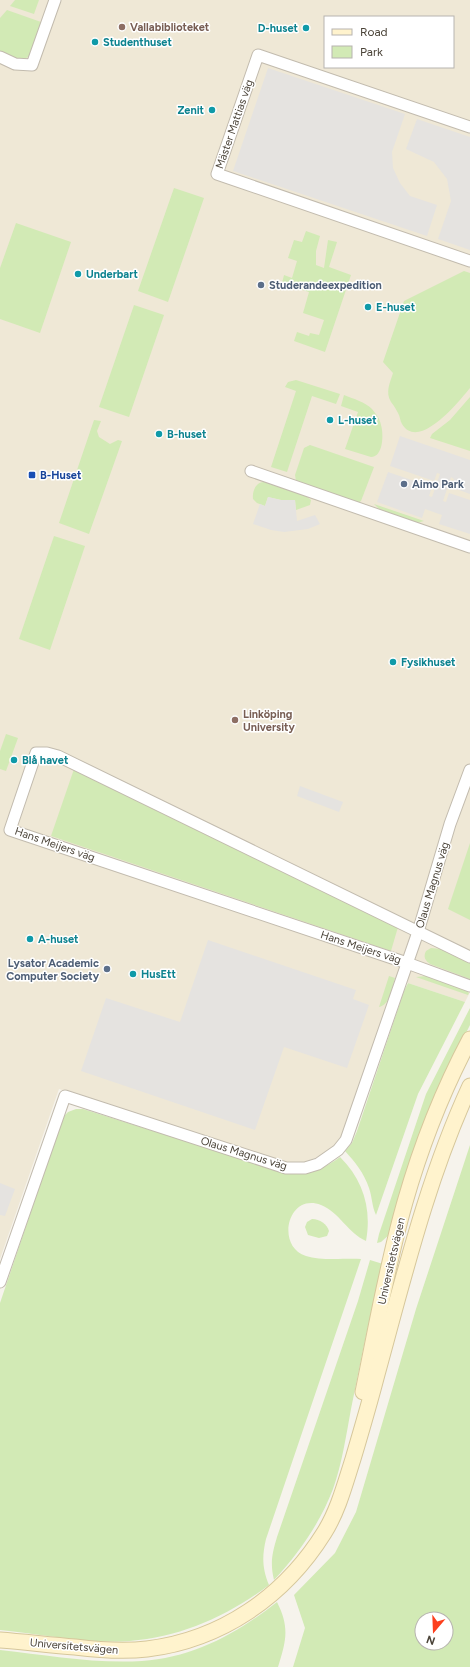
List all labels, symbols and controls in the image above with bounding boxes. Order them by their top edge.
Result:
legend [324,16,454,68]
place label: Vallabiblioteket [130,21,210,34]
marker: Vallabiblioteket [117,22,127,32]
place label: D-huset [258,22,299,35]
marker: D-huset [301,23,311,33]
text: Road [360,25,388,39]
place label: Studenthuset [103,36,172,49]
marker: Studenthuset [90,37,100,47]
text: Park [360,45,383,59]
street label: Mäster Mattias väg [213,78,256,171]
place label: Zenit [177,104,205,117]
marker: Zenit [207,105,217,115]
place label: Underbart [86,268,138,281]
marker: Underbart [73,269,83,279]
place label: Studerandeexpedition [269,279,382,292]
marker: Studerandeexpedition [256,280,266,290]
place label: E-huset [376,301,416,314]
marker: E-huset [363,302,373,312]
place label: L-huset [338,414,377,427]
marker: L-huset [325,415,335,425]
place label: B-huset [167,428,207,441]
marker: B-huset [154,429,164,439]
place label: B-Huset [40,469,82,482]
marker: B-Huset [27,470,37,480]
place label: Aimo Park [412,478,464,491]
marker: Aimo Park [399,479,409,489]
place label: Fysikhuset [401,656,456,669]
marker: Fysikhuset [388,657,398,667]
place label: Linköping University [243,708,296,734]
marker: Linköping University [230,715,240,725]
place label: Blå havet [22,754,69,767]
marker: Blå havet [9,755,19,765]
street label: Hans Meijers väg [13,825,97,864]
street label: Olaus Magnus väg [413,840,452,930]
street label: Hans Meijers väg [319,928,403,967]
place label: A-huset [38,933,79,946]
marker: A-huset [25,934,35,944]
place label: Lysator Academic Computer Society [6,957,100,983]
marker: Lysator Academic Computer Society [102,964,112,974]
place label: HusEtt [141,968,177,981]
marker: HusEtt [128,969,138,979]
street label: Olaus Magnus väg [199,1134,289,1173]
street label: Universitetsvägen [375,1216,408,1306]
north arrow [414,1611,454,1651]
text: N [425,1632,437,1648]
street label: Universitetsvägen [29,1636,119,1657]

